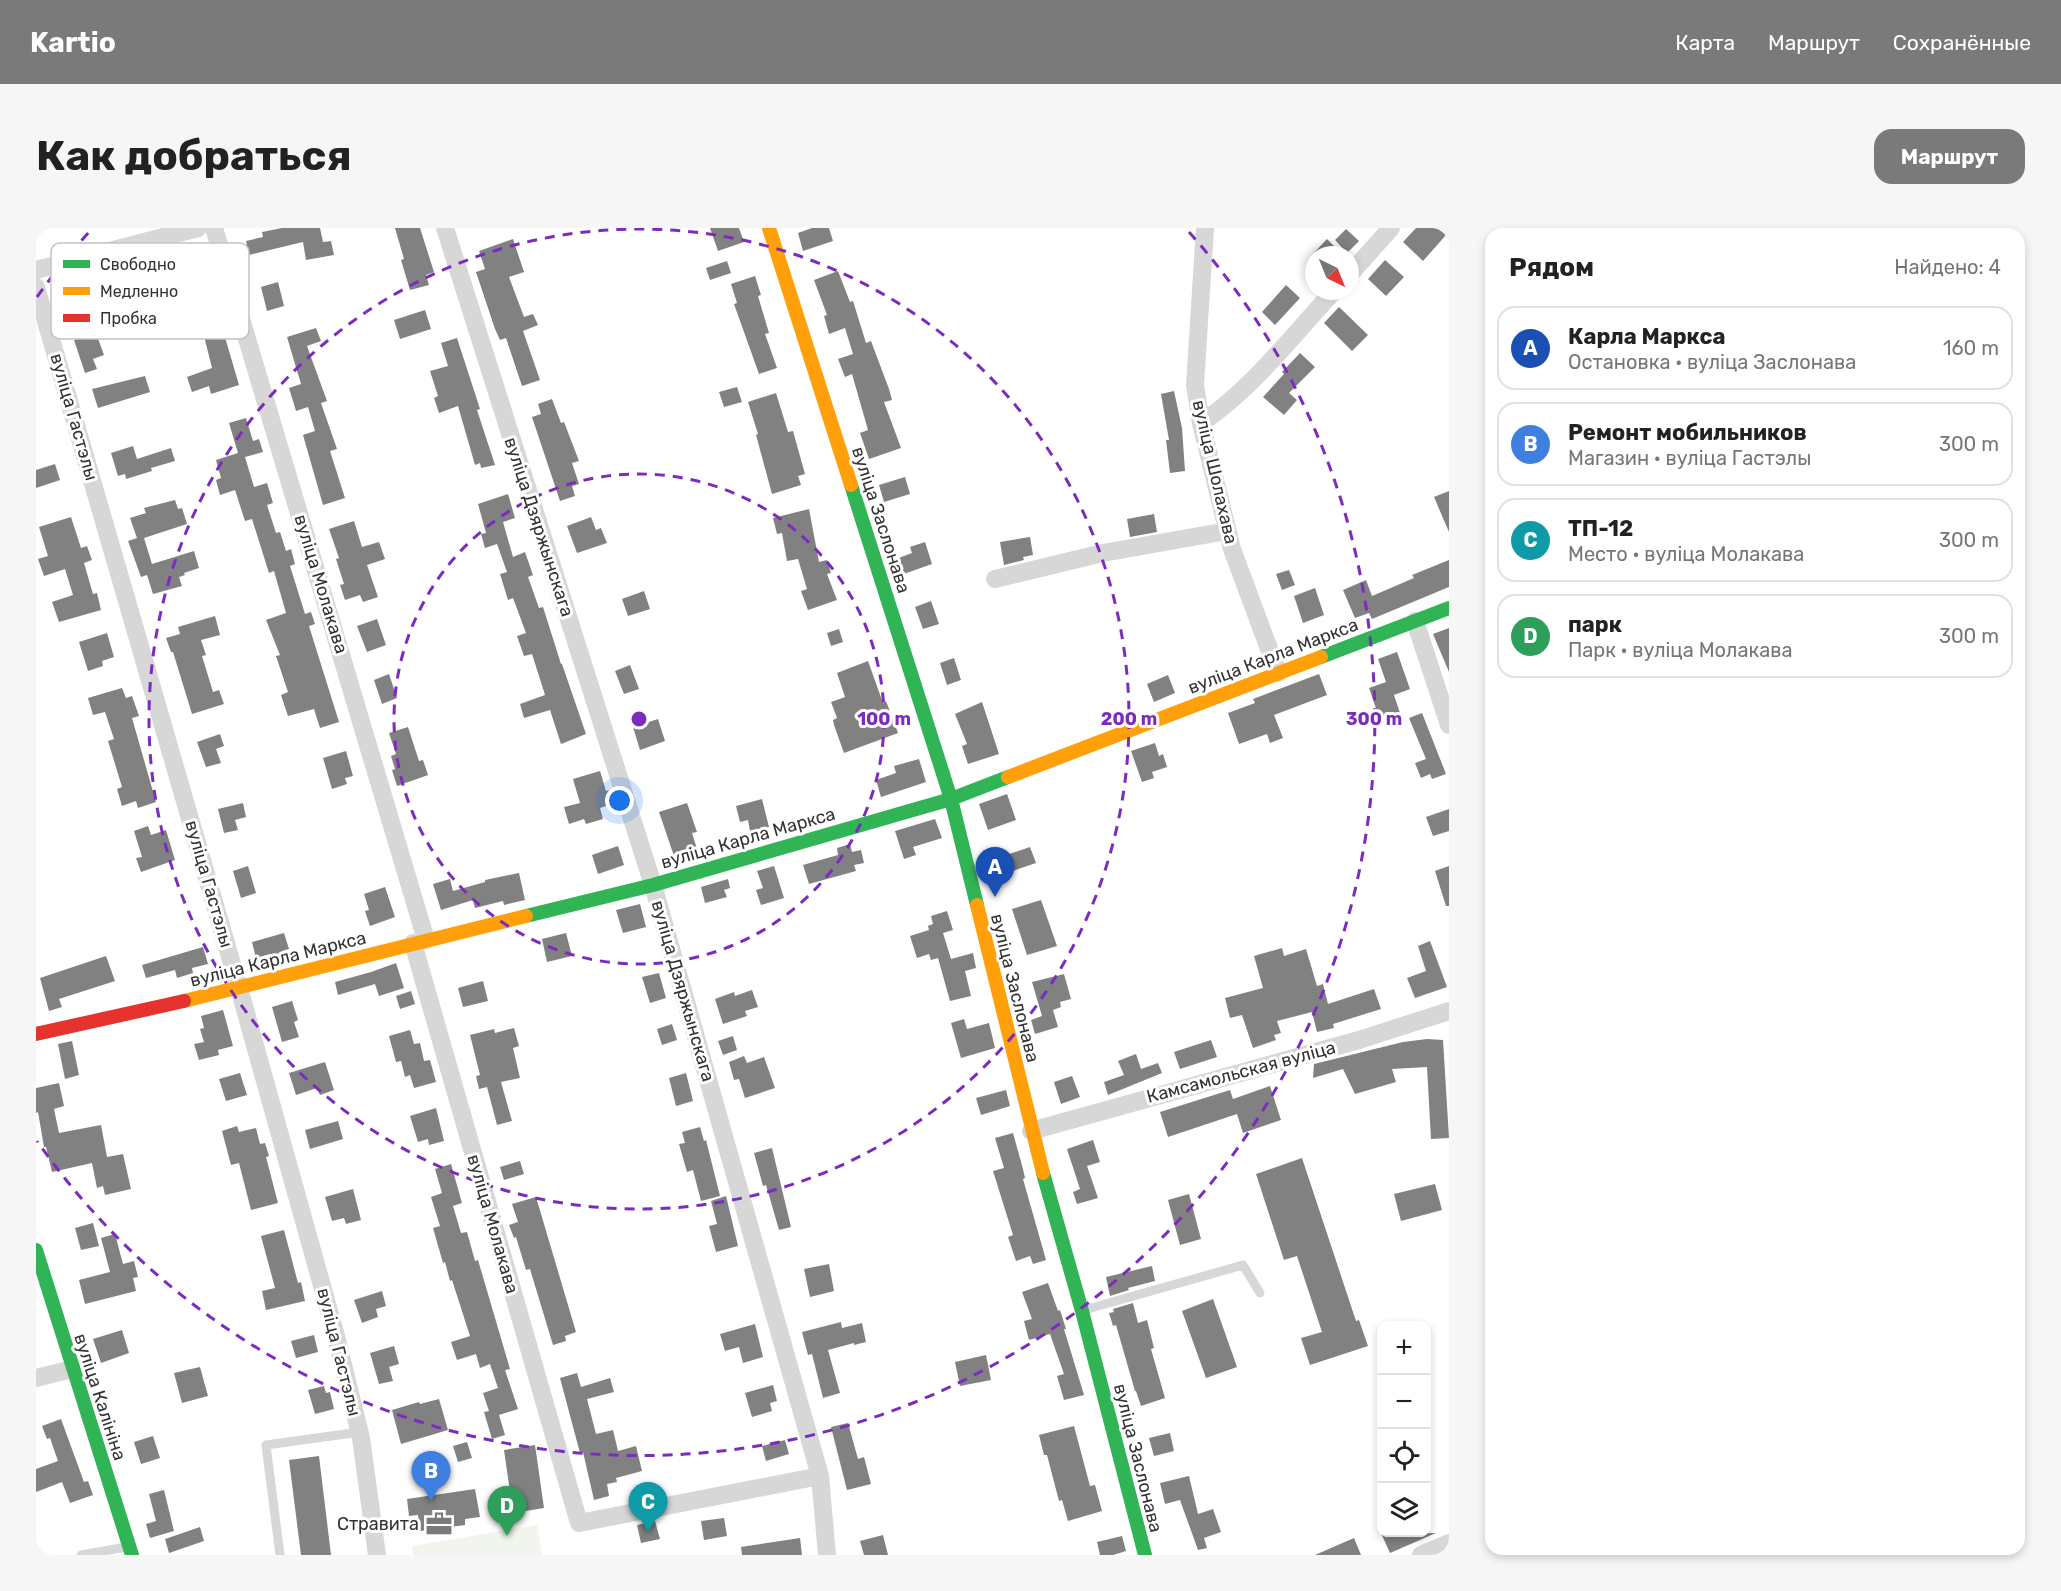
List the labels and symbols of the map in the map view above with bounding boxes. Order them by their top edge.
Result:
legend [51,243,249,339]
north arrow [1305,246,1359,300]
text: Свободно [100,255,176,274]
text: Медленно [100,282,178,301]
text: Пробка [100,309,157,328]
street label: вуліца Гастэлы [45,351,103,483]
street label: вуліца Шолахава [1188,398,1242,546]
street label: вуліца Дзяржынскага [500,434,578,620]
street label: вуліца Заслонава [847,444,915,596]
street label: вуліца Молакава [289,512,353,656]
street label: вуліца Карла Маркса [1185,613,1361,699]
text: 100 m [857,708,911,730]
text: 200 m [1101,708,1157,730]
text: 300 m [1346,708,1402,730]
centre of rings [629,709,649,729]
your location [605,786,634,815]
street label: вуліца Карла Маркса [658,803,838,873]
street label: вуліца Гастэлы [180,818,238,950]
pin: A [976,848,1014,897]
street label: вуліца Дзяржынскага [647,898,719,1084]
street label: вуліца Заслонава [986,911,1044,1065]
street label: вуліца Карла Маркса [188,926,368,992]
street label: Камсамольская вуліца [1144,1036,1338,1108]
street label: вуліца Молакава [463,1152,523,1296]
street label: вуліца Гастэлы [312,1286,366,1418]
street label: вуліца Калініна [69,1331,131,1463]
street label: вуліца Заслонава [1109,1381,1167,1535]
pin: B [412,1452,450,1501]
pin: C [628,1482,668,1532]
pin: D [488,1486,526,1536]
office icon: Стравита [424,1509,454,1539]
place label: Стравита [337,1513,419,1535]

